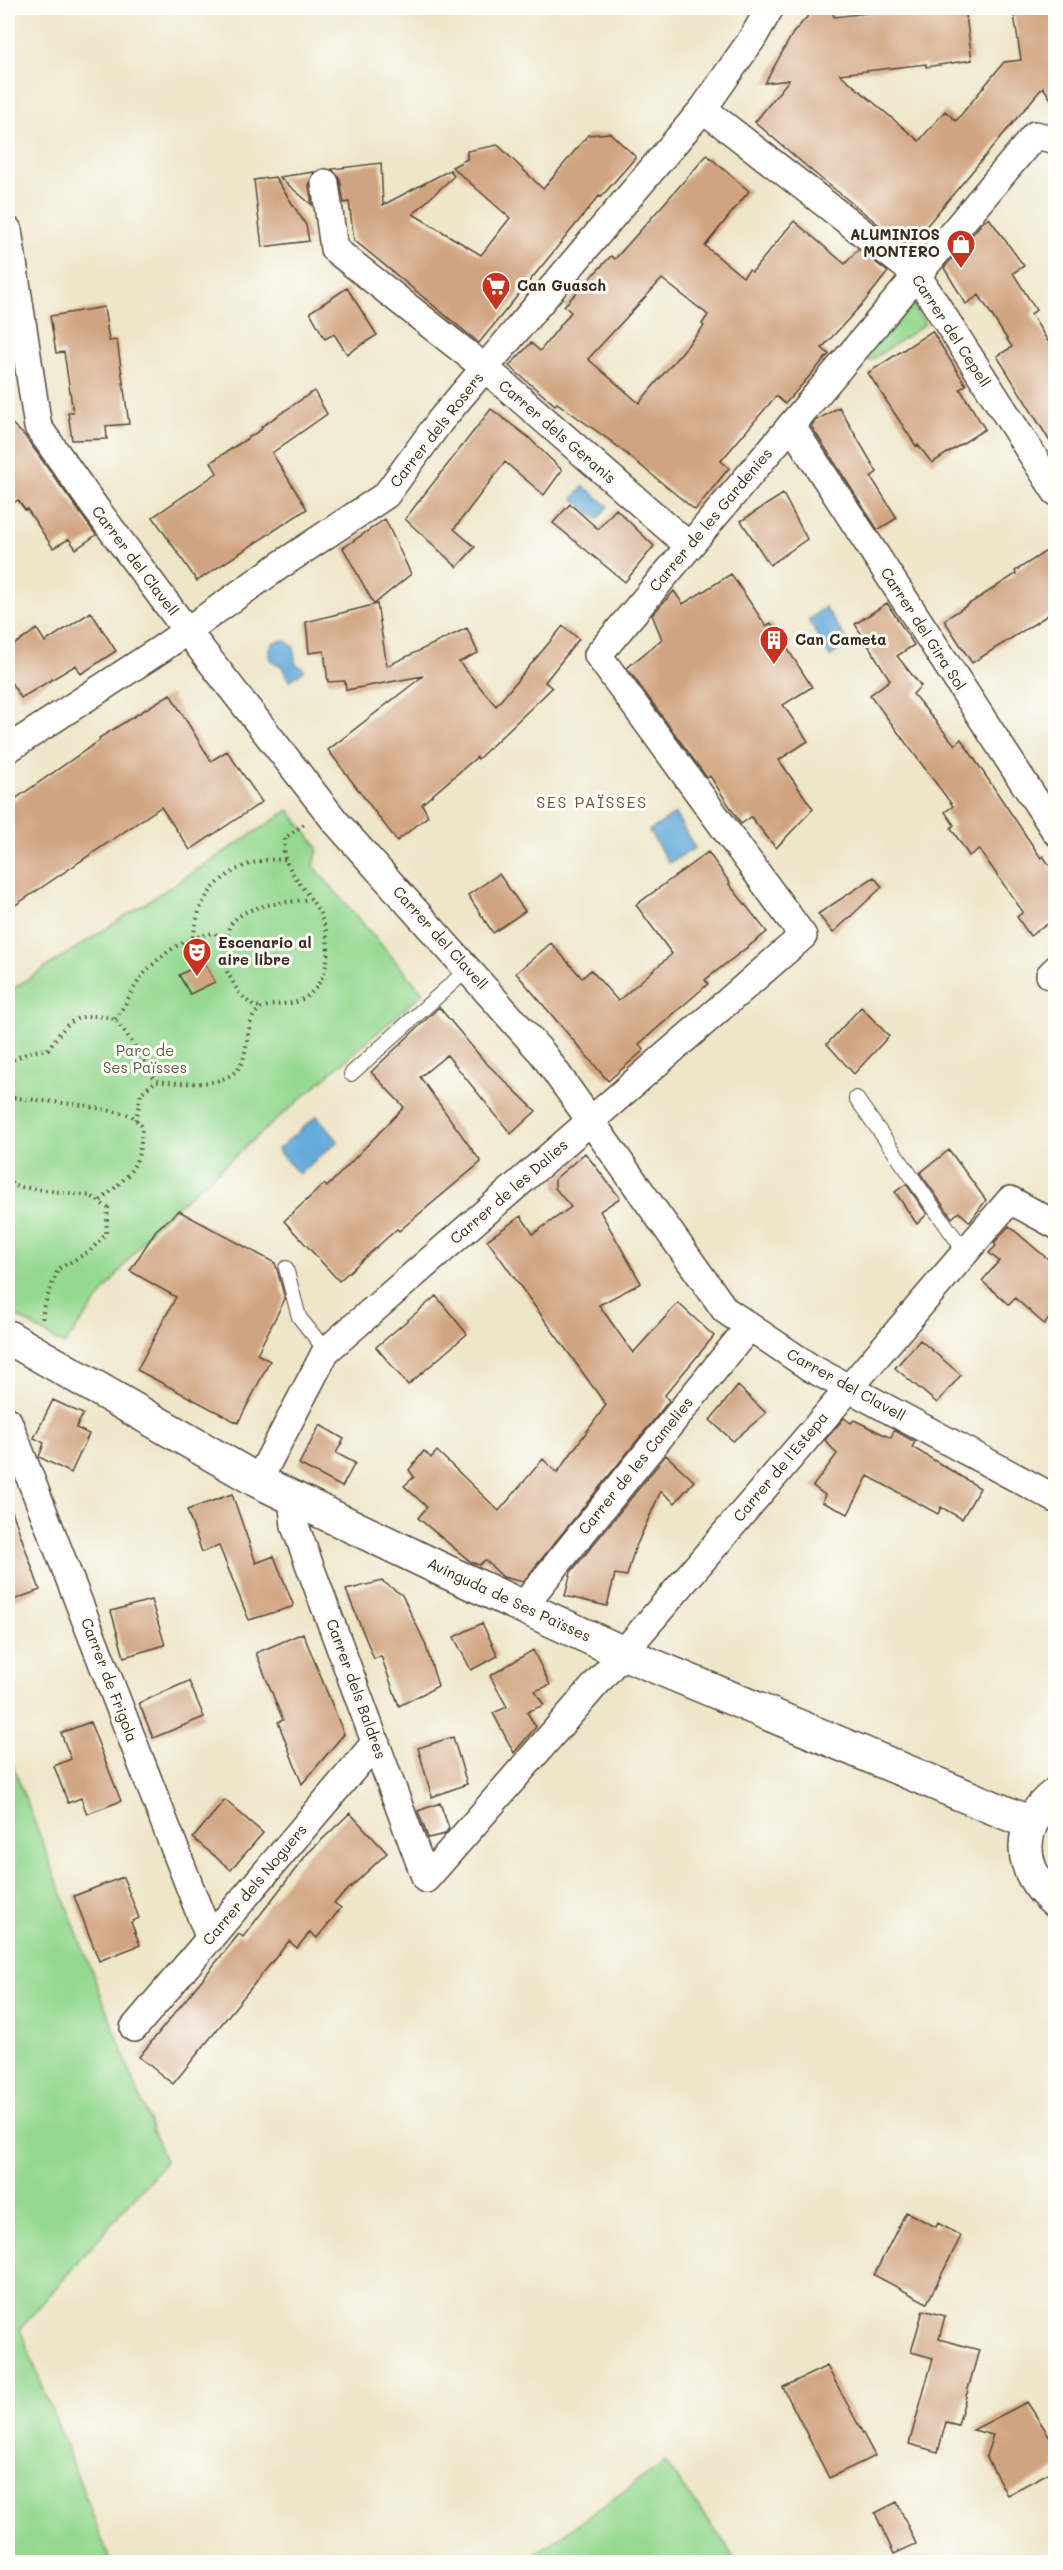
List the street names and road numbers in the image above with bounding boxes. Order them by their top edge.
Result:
street label: Carrer del Cepell [908,270,996,390]
street label: Carrer dels Rosers [385,368,488,491]
street label: Carrer dels Geranis [495,375,620,488]
street label: Carrer de les Gardenies [644,443,776,595]
street label: Carrer del Clavell [88,501,184,619]
street label: Carrer del Gira Sol [877,563,971,694]
street label: Carrer del Clavell [389,881,493,993]
street label: Carrer de les Dalies [445,1134,572,1248]
street label: Carrer del Clavell [784,1343,909,1425]
street label: Carrer de les Camelies [573,1392,697,1538]
street label: Carrer de l'Estepa [728,1407,832,1526]
street label: Avinguda de Ses Païsses [424,1552,594,1646]
street label: Carrer de Frigola [77,1615,143,1745]
street label: Carrer dels Baldres [322,1616,392,1761]
street label: Carrer dels Noguers [198,1820,311,1949]

